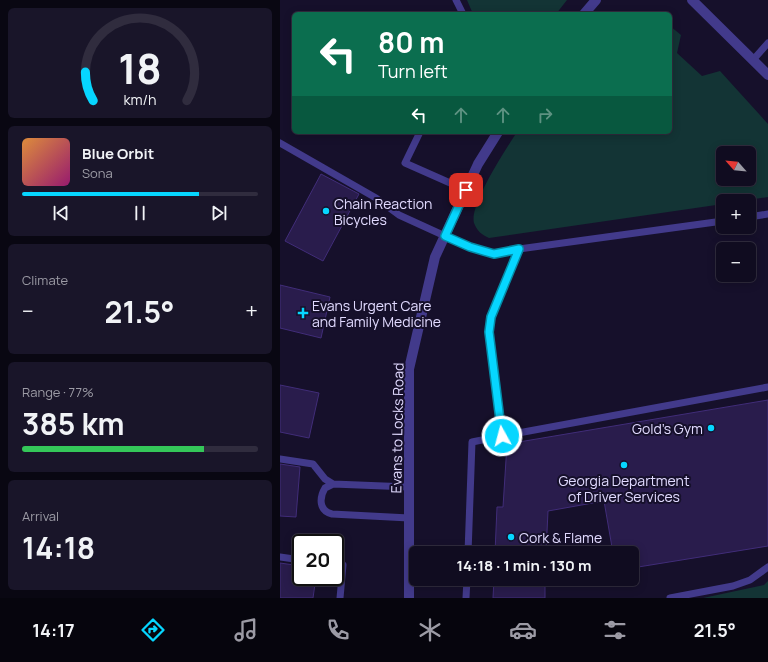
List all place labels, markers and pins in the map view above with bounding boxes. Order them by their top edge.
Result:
pin [449,173,483,207]
place label: Chain Reaction Bicycles [334,194,432,229]
marker: Chain Reaction Bicycles [321,206,331,216]
place label: Evans Urgent Care and Family Medicine [312,296,441,331]
marker: Evans Urgent Care and Family Medicine [297,307,309,319]
place label: Gold's Gym [632,419,703,438]
marker: Gold's Gym [706,423,716,433]
marker: Georgia Department of Driver Services [619,460,629,470]
place label: Georgia Department of Driver Services [558,471,690,506]
place label: Cork & Flame [519,528,602,547]
marker: Cork & Flame [506,532,516,542]

